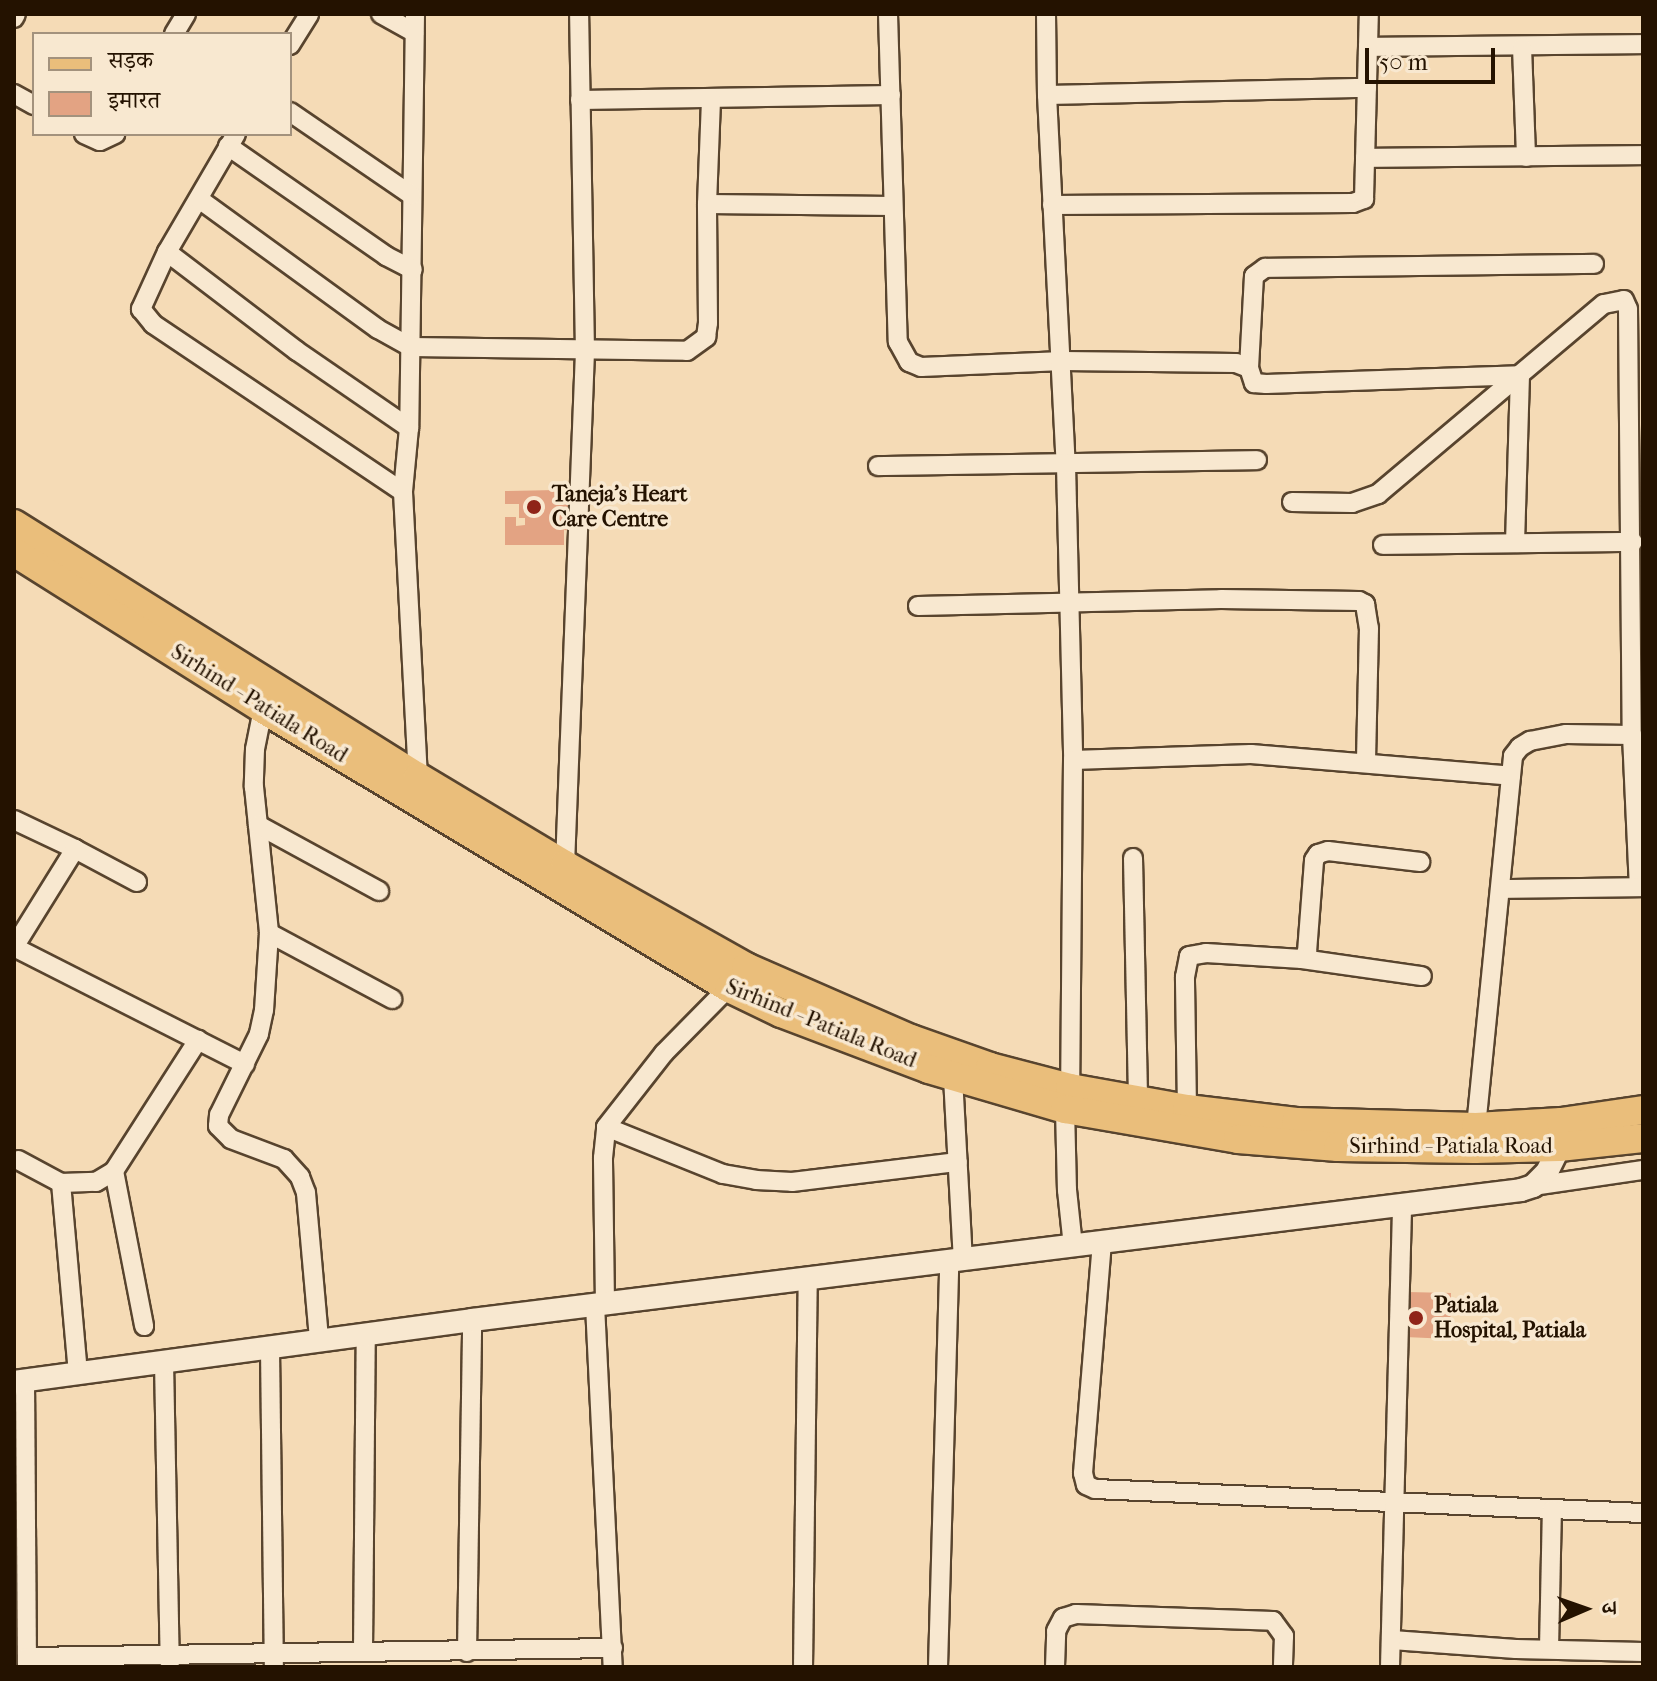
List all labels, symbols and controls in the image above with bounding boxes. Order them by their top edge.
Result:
legend [32,32,292,136]
scale bar [1369,32,1499,82]
text: सड़क [108,46,153,74]
text: 50 m [1379,48,1428,76]
text: इमारत [108,86,160,114]
place label: Taneja's Heart Care Centre [552,481,687,532]
marker: Taneja's Heart Care Centre [523,496,545,518]
street label: Sirhind - Patiala Road [166,639,352,769]
street label: Sirhind - Patiala Road [722,974,920,1074]
street label: Sirhind - Patiala Road [1349,1134,1553,1160]
place label: Patiala Hospital, Patiala [1434,1292,1586,1344]
marker: Patiala Hospital, Patiala [1405,1307,1427,1329]
north arrow [1545,1569,1625,1649]
text: उ [1596,1602,1622,1614]

